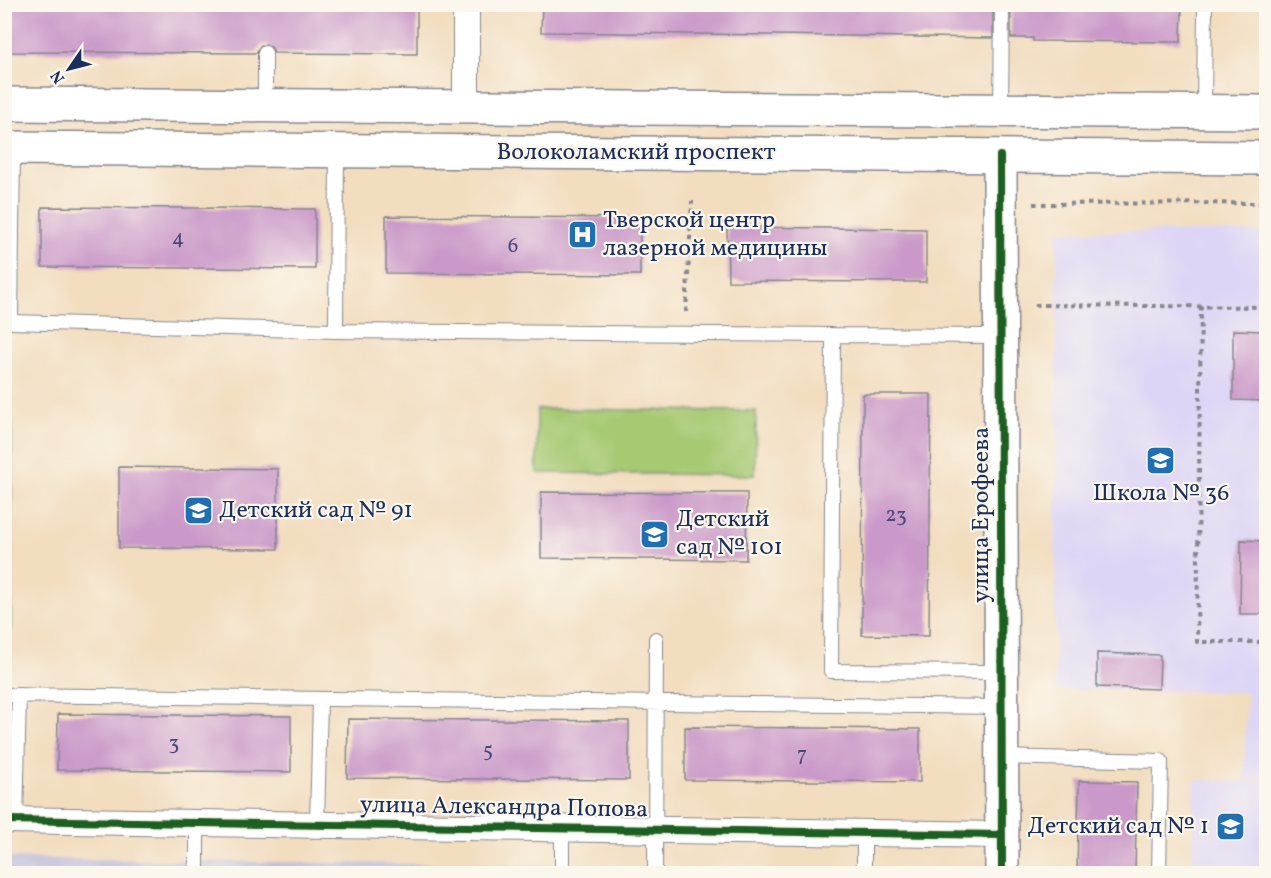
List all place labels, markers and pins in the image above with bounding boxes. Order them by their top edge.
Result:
place label: Тверской центр лазерной медицины [603,204,828,266]
hospital icon: Тверской центр лазерной медицины [566,219,598,251]
school or university icon: Школа № 36 [1145,445,1177,477]
place label: Школа № 36 [1093,477,1229,511]
place label: Детский сад № 91 [219,494,413,528]
school or university icon: Детский сад № 91 [182,495,214,527]
place label: Детский сад № 101 [676,503,783,565]
school or university icon: Детский сад № 101 [639,518,671,550]
place label: Детский сад № 1 [1028,810,1209,844]
school or university icon: Детский сад № 1 [1214,811,1246,843]

